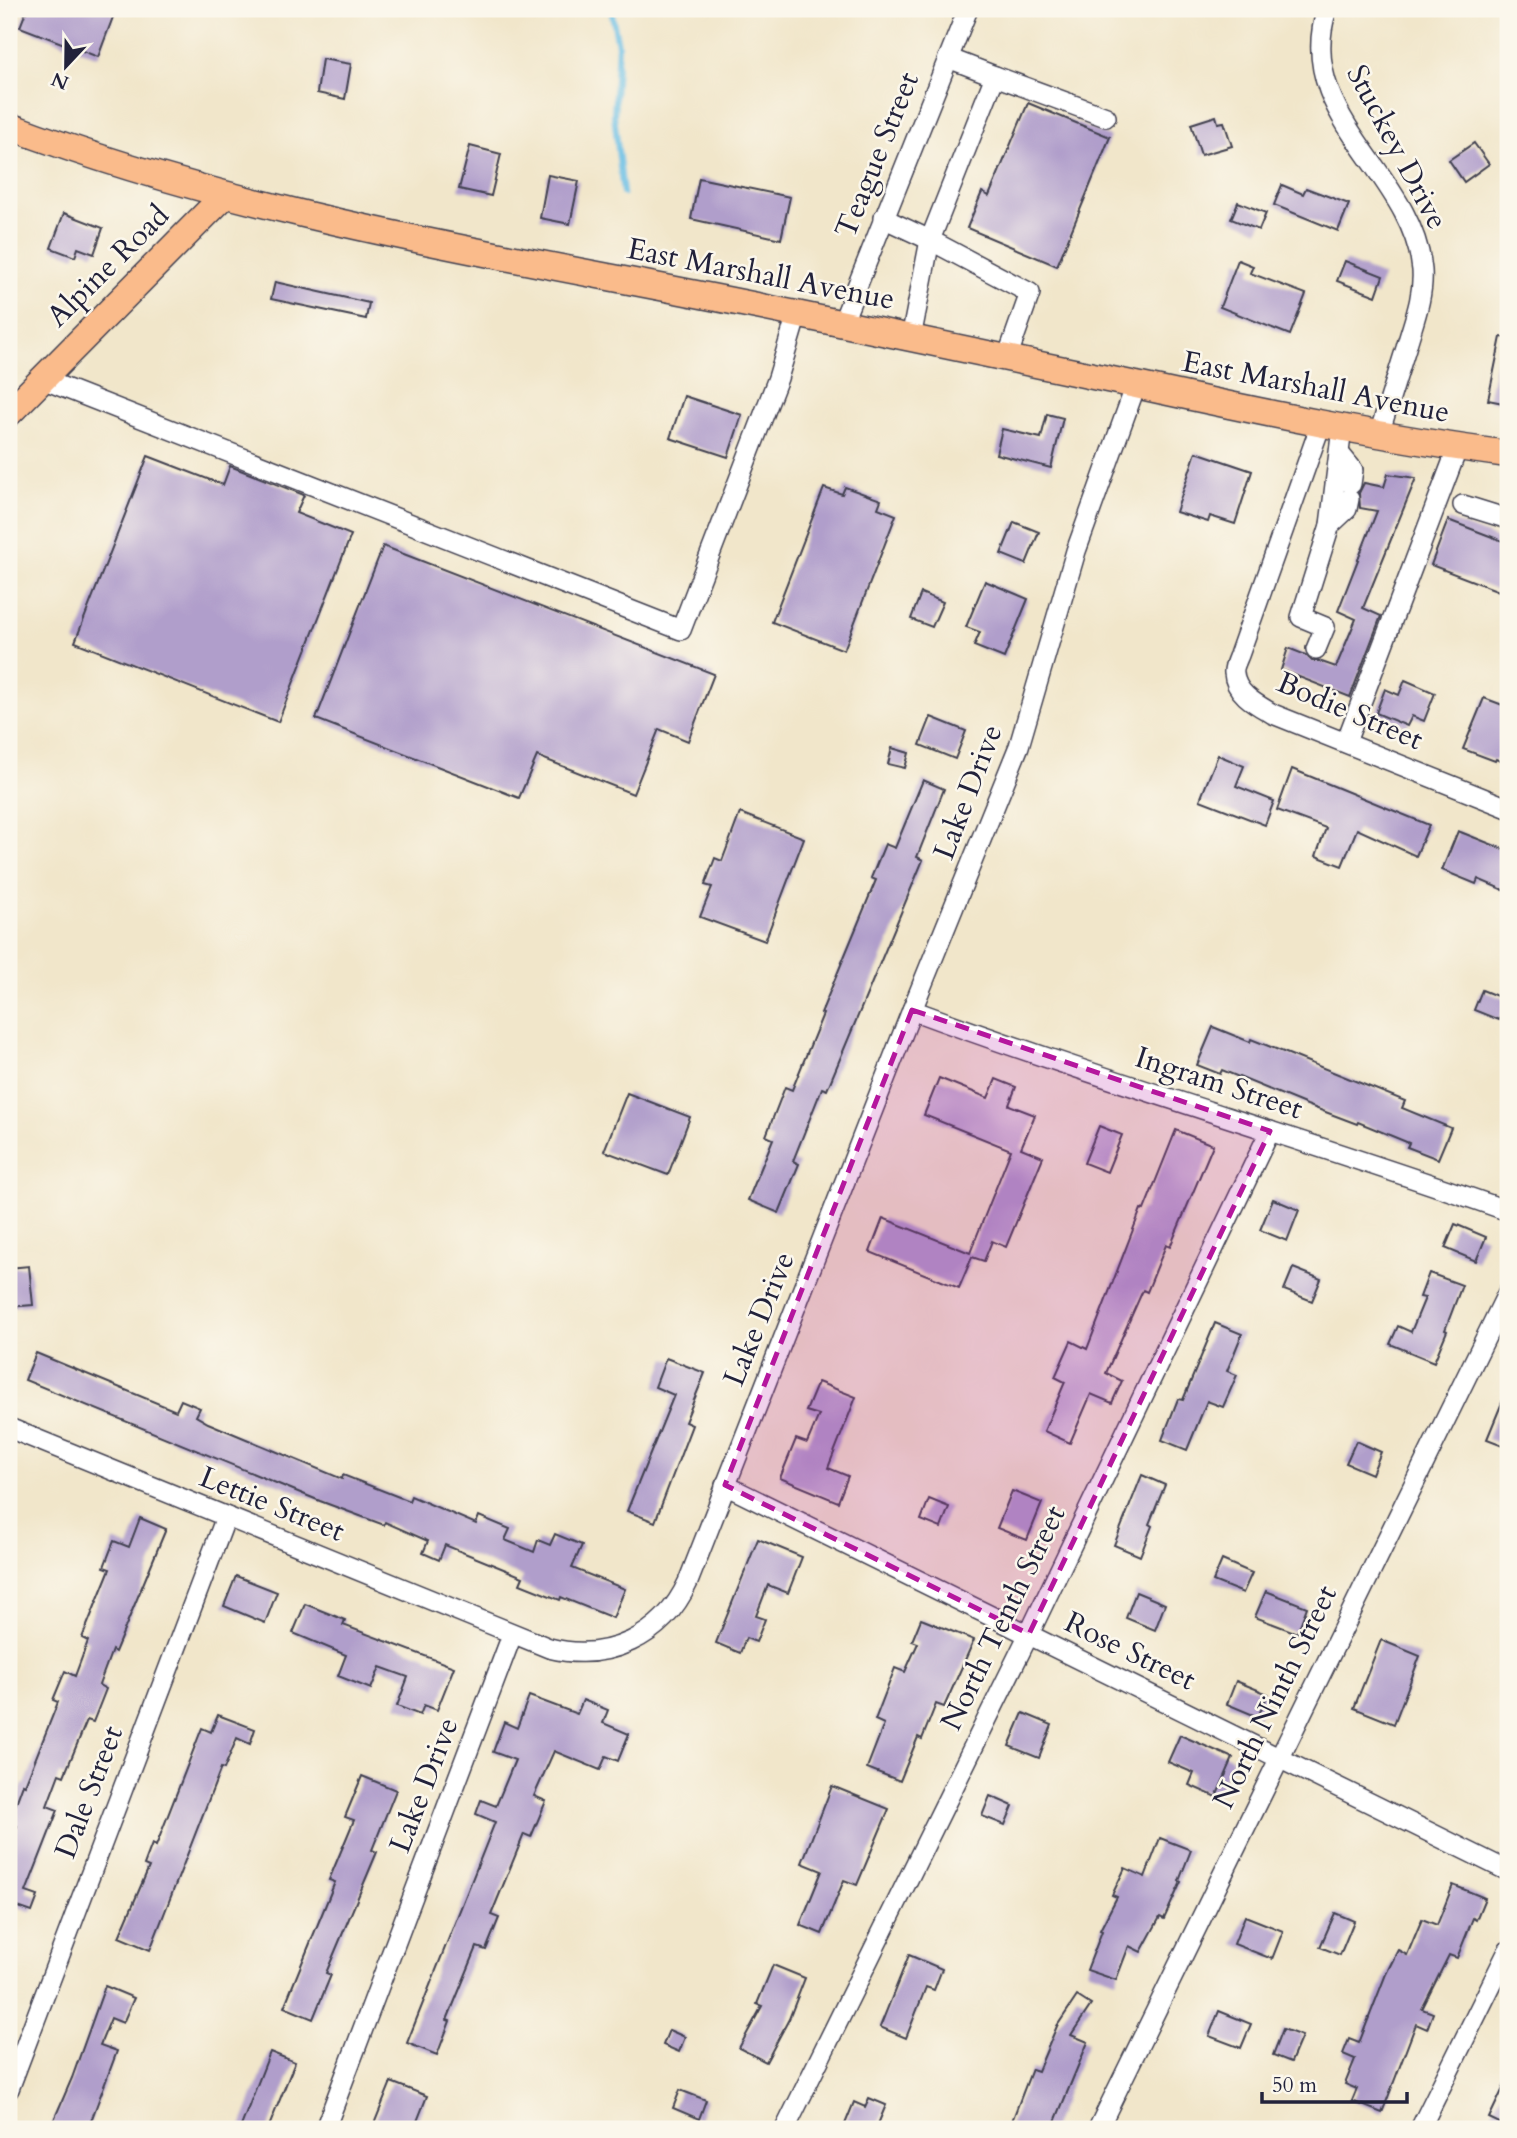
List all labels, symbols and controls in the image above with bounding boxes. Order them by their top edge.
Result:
north arrow [32,32,102,102]
street label: Stuckey Drive [1336,58,1458,236]
street label: Teague Street [825,65,929,244]
text: N [47,66,73,96]
street label: Alpine Road [38,196,178,336]
street label: East Marshall Avenue [624,228,898,320]
street label: East Marshall Avenue [1179,341,1453,433]
street label: Bodie Street [1271,662,1430,760]
street label: Lake Drive [924,719,1012,865]
street label: Ingram Street [1130,1037,1308,1129]
street label: Lake Drive [714,1246,804,1392]
street label: Lettie Street [193,1456,351,1552]
street label: North Tenth Street [931,1498,1075,1737]
street label: North Ninth Street [1203,1578,1347,1816]
street label: Rose Street [1058,1602,1203,1701]
street label: Lake Drive [380,1712,468,1858]
street label: Dale Street [45,1719,133,1864]
scale bar [1262,2061,1407,2105]
text: 50 m [1272,2071,1317,2100]

